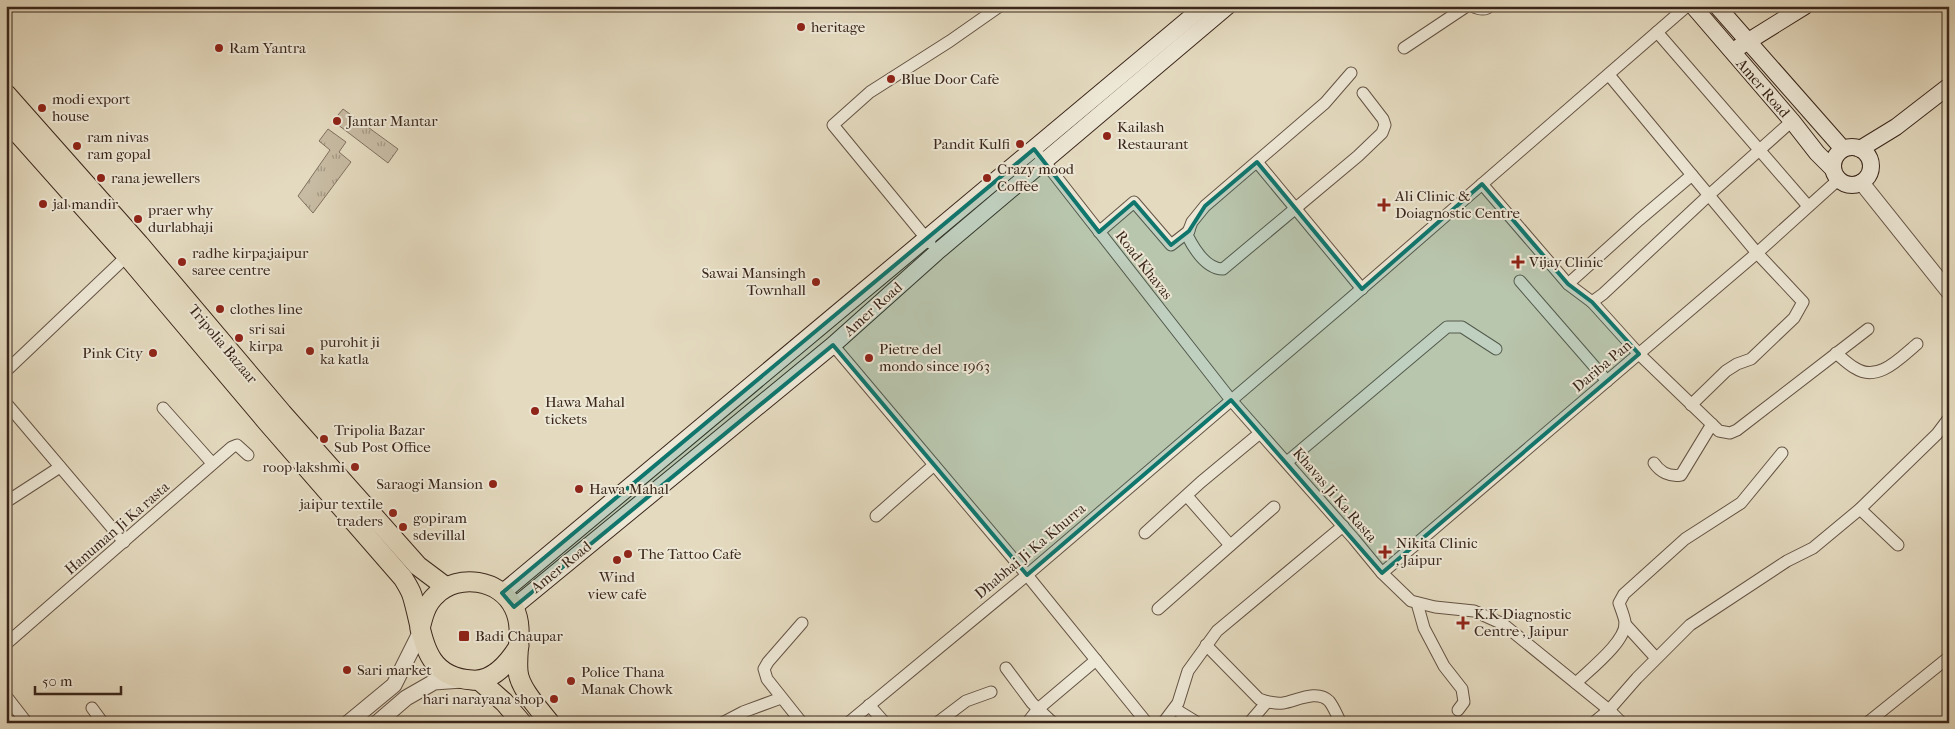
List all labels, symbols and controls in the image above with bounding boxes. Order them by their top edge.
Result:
place label: heritage [811,18,866,36]
marker: heritage [795,21,807,33]
place label: Ram Yantra [229,39,307,57]
marker: Ram Yantra [213,42,225,54]
street label: Amer Road [1732,54,1794,122]
place label: Blue Door Cafe [901,70,1000,88]
marker: Blue Door Cafe [885,73,897,85]
place label: modi export house [52,90,131,125]
marker: modi export house [36,102,48,114]
place label: Jantar Mantar [346,112,438,130]
marker: Jantar Mantar [331,115,343,127]
place label: Kailash Restaurant [1117,118,1189,153]
place label: ram nivas ram gopal [87,128,151,163]
marker: Kailash Restaurant [1101,130,1113,142]
place label: Pandit Kulfi [933,135,1011,153]
marker: Pandit Kulfi [1014,138,1026,150]
marker: ram nivas ram gopal [71,140,83,152]
place label: Crazy mood Coffee [997,160,1075,195]
place label: rana jewellers [111,169,200,187]
marker: rana jewellers [95,172,107,184]
marker: Crazy mood Coffee [981,172,993,184]
place label: Ali Clinic & Doiagnostic Centre [1394,187,1520,222]
place label: jal mandir [51,195,119,213]
marker: jal mandir [37,198,49,210]
marker: Ali Clinic & Doiagnostic Centre [1377,198,1391,212]
place label: praer why durlabhaji [147,201,214,236]
marker: praer why durlabhaji [132,213,144,225]
street label: Road Khavas [1112,227,1177,303]
place label: radhe kirpa;jaipur saree centre [192,244,309,279]
place label: Vijay Clinic [1528,253,1604,271]
marker: Vijay Clinic [1511,255,1525,269]
marker: radhe kirpa;jaipur saree centre [176,256,188,268]
place label: Sawai Mansingh Townhall [702,264,807,299]
marker: Sawai Mansingh Townhall [810,276,822,288]
street label: Amer Road [839,277,907,341]
place label: clothes line [230,300,303,318]
street label: Tripolia Bazaar [185,301,262,388]
marker: clothes line [214,303,226,315]
place label: sri sai kirpa [249,320,286,355]
marker: sri sai kirpa [233,332,245,344]
place label: purohit ji ka katla [319,333,380,368]
street label: Dariba Pan [1569,336,1635,396]
place label: Pietre del mondo since 1963 [879,340,990,375]
place label: Pink City [82,344,144,362]
marker: purohit ji ka katla [304,345,316,357]
marker: Pink City [147,347,159,359]
marker: Pietre del mondo since 1963 [863,352,875,364]
place label: Hawa Mahal tickets [545,393,625,428]
marker: Hawa Mahal tickets [529,405,541,417]
place label: Tripolia Bazar Sub Post Office [334,421,431,456]
marker: Tripolia Bazar Sub Post Office [318,433,330,445]
street label: Khavas Ji Ka Rasta [1289,444,1382,547]
place label: roop lakshmi [263,458,346,476]
marker: roop lakshmi [349,461,361,473]
place label: Saraogi Mansion [376,475,483,493]
street label: Hanuman Ji Ka rasta [61,477,174,578]
marker: Saraogi Mansion [487,478,499,490]
place label: Hawa Mahal [589,480,669,498]
marker: Hawa Mahal [573,483,585,495]
place label: jaipur textile traders [298,495,384,530]
street label: Dhabhai Ji Ka Khurra [971,499,1090,603]
marker: jaipur textile traders [387,507,399,519]
place label: gopiram sdevillal [413,509,467,544]
marker: gopiram sdevillal [397,521,409,533]
place label: Nikita Clinic , Jaipur [1396,534,1478,569]
street label: Amer Road [526,537,595,597]
place label: The Tattoo Cafe [638,545,742,563]
marker: Nikita Clinic , Jaipur [1378,545,1392,559]
marker: The Tattoo Cafe [622,548,634,560]
marker: Wind view cafe [611,554,623,566]
place label: Wind view cafe [587,568,647,603]
place label: K.K Diagnostic Centre , Jaipur [1474,605,1572,640]
marker: K.K Diagnostic Centre , Jaipur [1456,616,1470,630]
place label: Badi Chaupar [475,627,563,645]
marker: Badi Chaupar [457,629,471,643]
place label: Sari market [357,661,432,679]
place label: Police Thana Manak Chowk [581,663,673,698]
scale bar [35,664,121,696]
marker: Sari market [341,664,353,676]
text: 50 m [42,672,73,690]
marker: Police Thana Manak Chowk [565,675,577,687]
place label: hari narayana shop [423,690,544,708]
marker: hari narayana shop [548,693,560,705]

